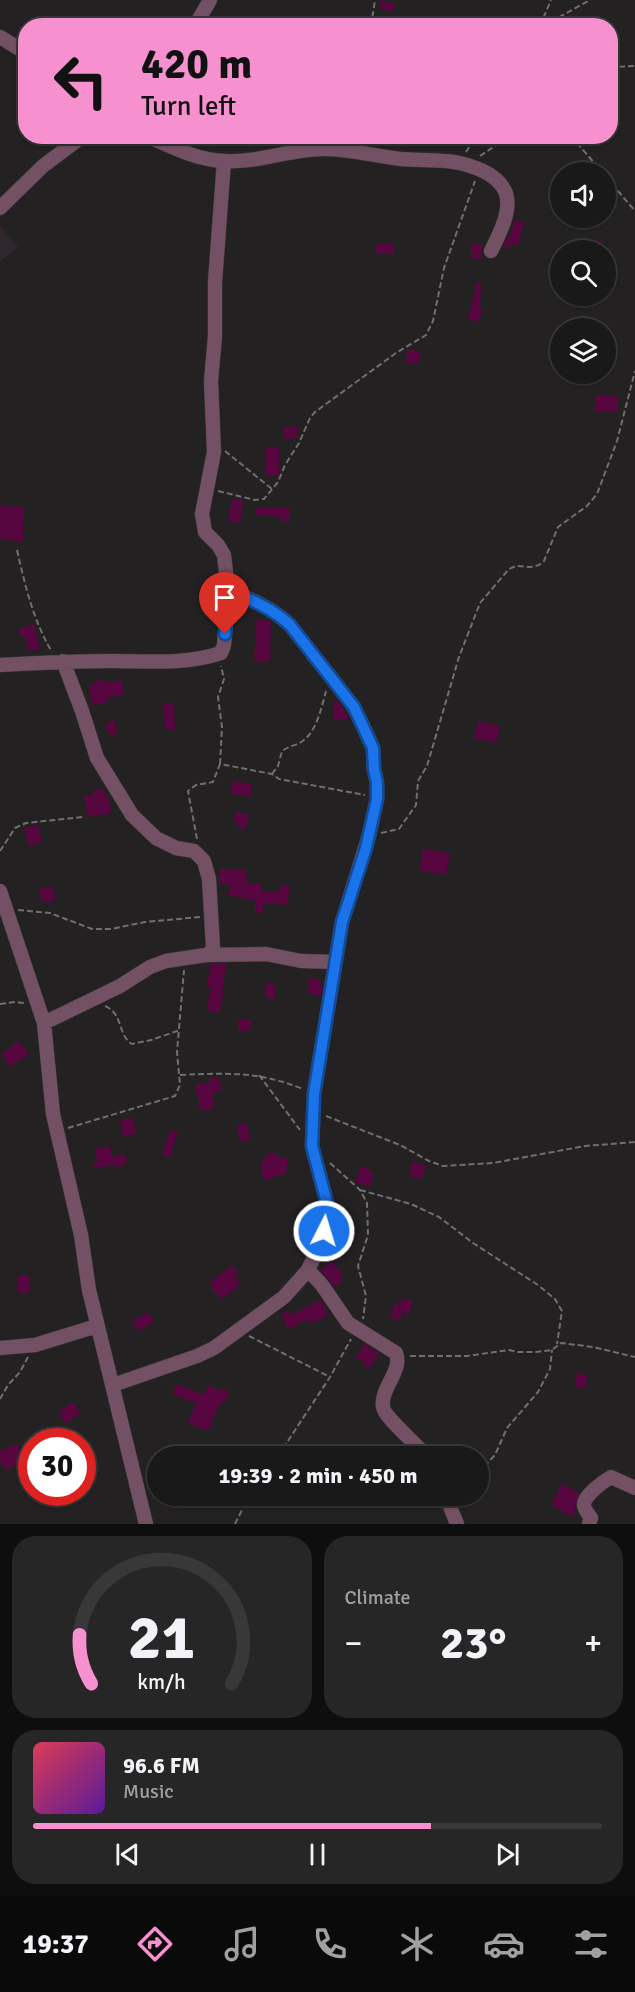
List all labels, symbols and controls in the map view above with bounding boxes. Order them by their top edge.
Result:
text: 420 m [141,39,252,90]
icon: left [42,42,120,120]
text: Turn left [141,90,236,123]
map controls [550,162,616,384]
button: sound [550,162,616,228]
button: search [550,240,616,306]
button: layers [550,318,616,384]
pin [199,572,250,634]
icon: arrive [208,581,241,614]
position arrow [292,1199,356,1263]
speed limit sign: 30 [18,1428,96,1506]
text: 19:39 · 2 min · 450 m [218,1462,418,1489]
text: Climate [345,1585,410,1610]
text: 21 [128,1599,195,1676]
text: 23° [440,1616,507,1671]
text: − [345,1623,362,1664]
text: + [584,1623,602,1664]
text: km/h [137,1669,186,1695]
text: 96.6 FM [123,1752,200,1779]
text: Music [123,1779,174,1804]
icon: previous [111,1838,144,1871]
icon: pause [301,1838,334,1871]
icon: next [491,1838,524,1871]
icon: directions [134,1923,176,1965]
icon: music [221,1923,263,1965]
icon: phone [309,1923,351,1965]
icon: climate [396,1923,438,1965]
icon: car [483,1923,525,1965]
icon: filters [570,1923,612,1965]
text: 19:37 [23,1928,89,1961]

